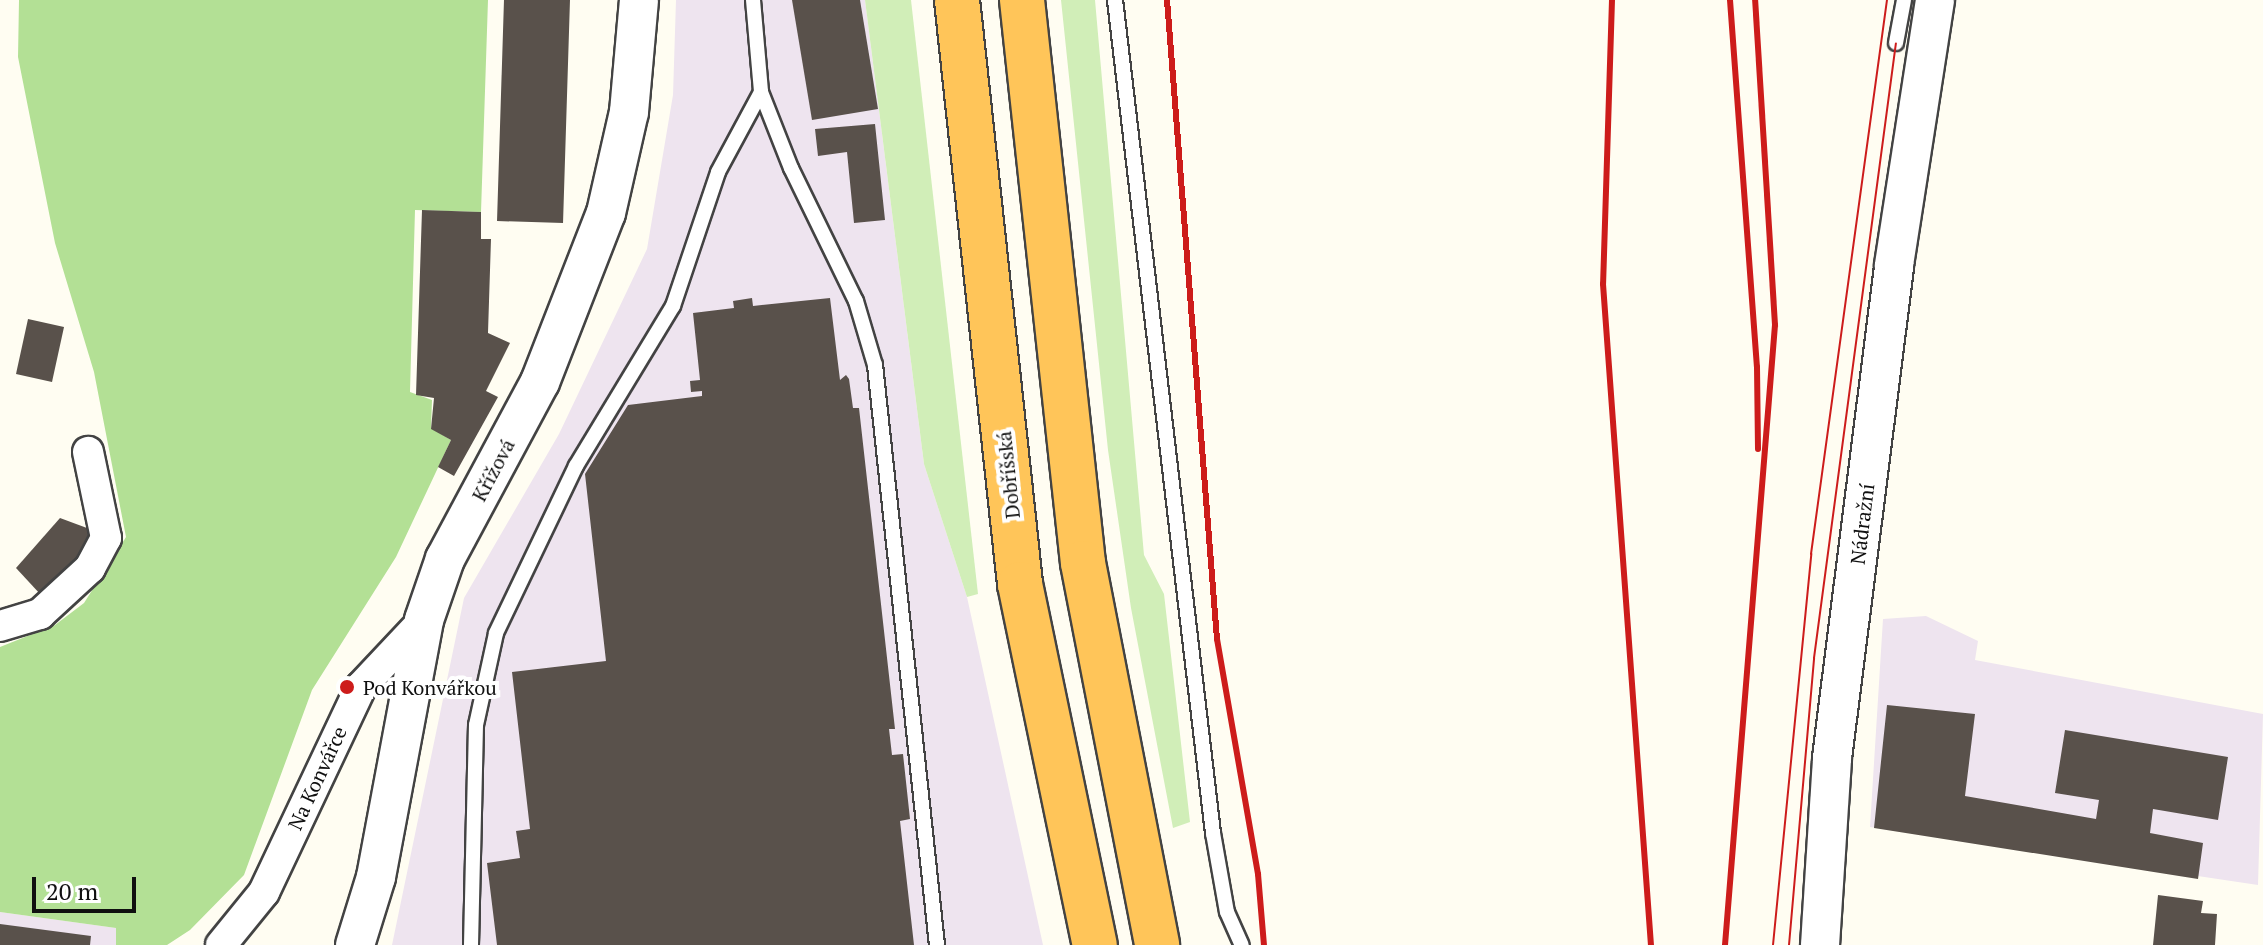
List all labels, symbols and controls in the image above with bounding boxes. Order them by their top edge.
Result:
street label: Dobříšská [991,430,1025,520]
street label: Křížová [467,435,519,505]
street label: Nádražní [1845,482,1879,566]
place label: Pod Konvářkou [363,675,497,699]
marker: Pod Konvářkou [338,678,356,696]
street label: Na Konvářce [283,722,351,834]
scale bar [36,861,140,911]
text: 20 m [46,875,98,907]

